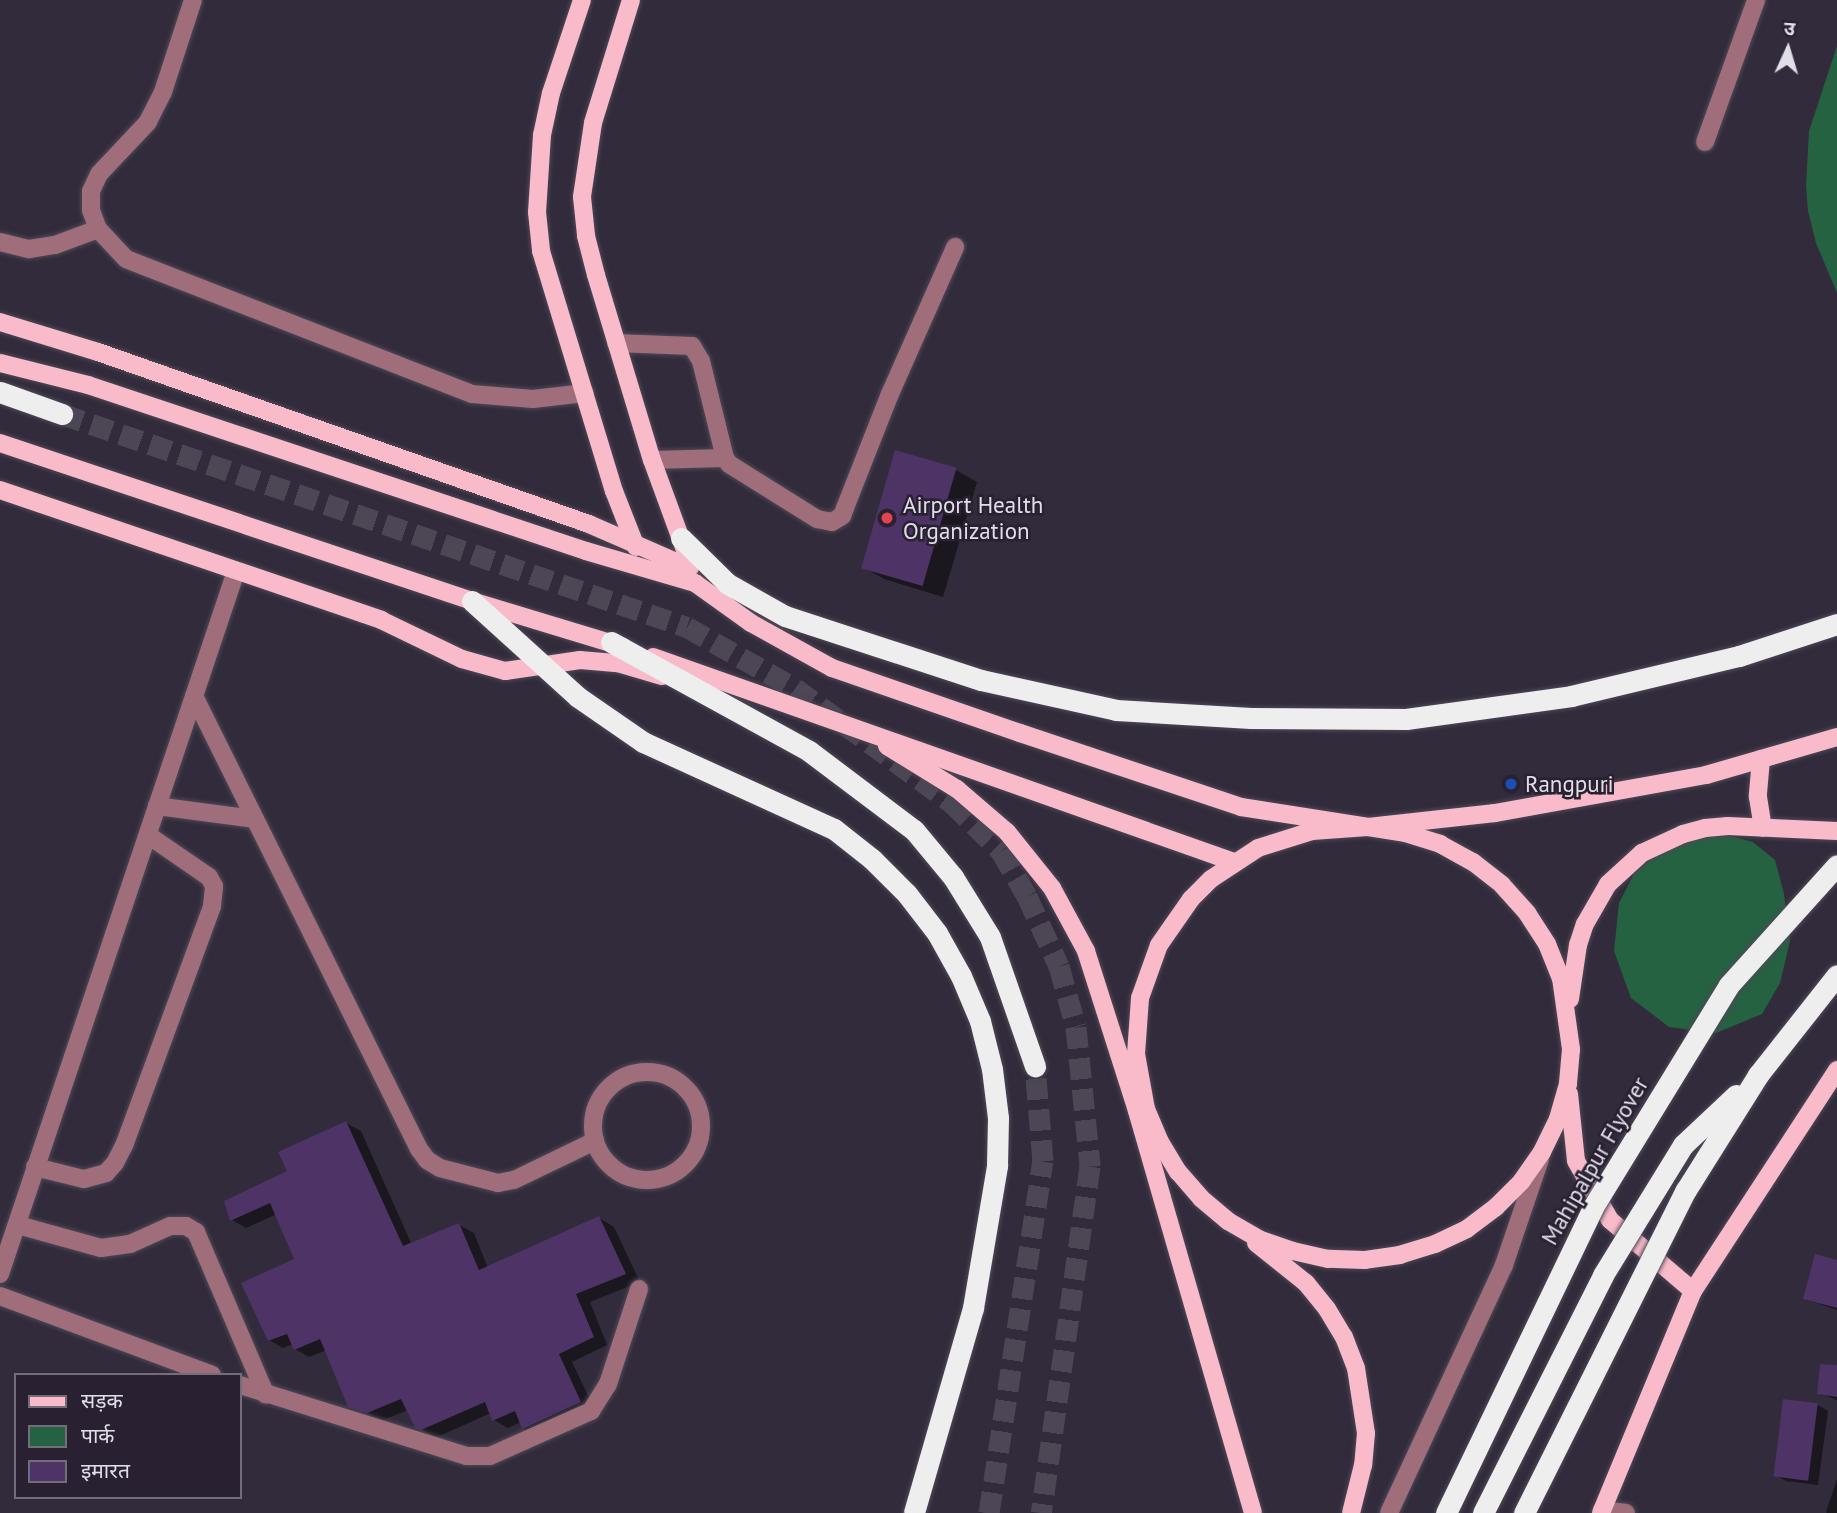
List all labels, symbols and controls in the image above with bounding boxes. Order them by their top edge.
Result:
north arrow [1753,14,1823,84]
text: उ [1783,16,1796,40]
place label: Airport Health Organization [903,491,1043,545]
marker: Airport Health Organization [877,508,897,528]
place label: Rangpuri [1525,770,1614,798]
marker: Rangpuri [1503,776,1519,792]
street label: Mahipalpur Flyover [1536,1072,1654,1250]
legend [14,1373,242,1499]
text: सड़क [81,1387,123,1414]
text: पार्क [81,1422,115,1449]
text: इमारत [81,1457,130,1484]

